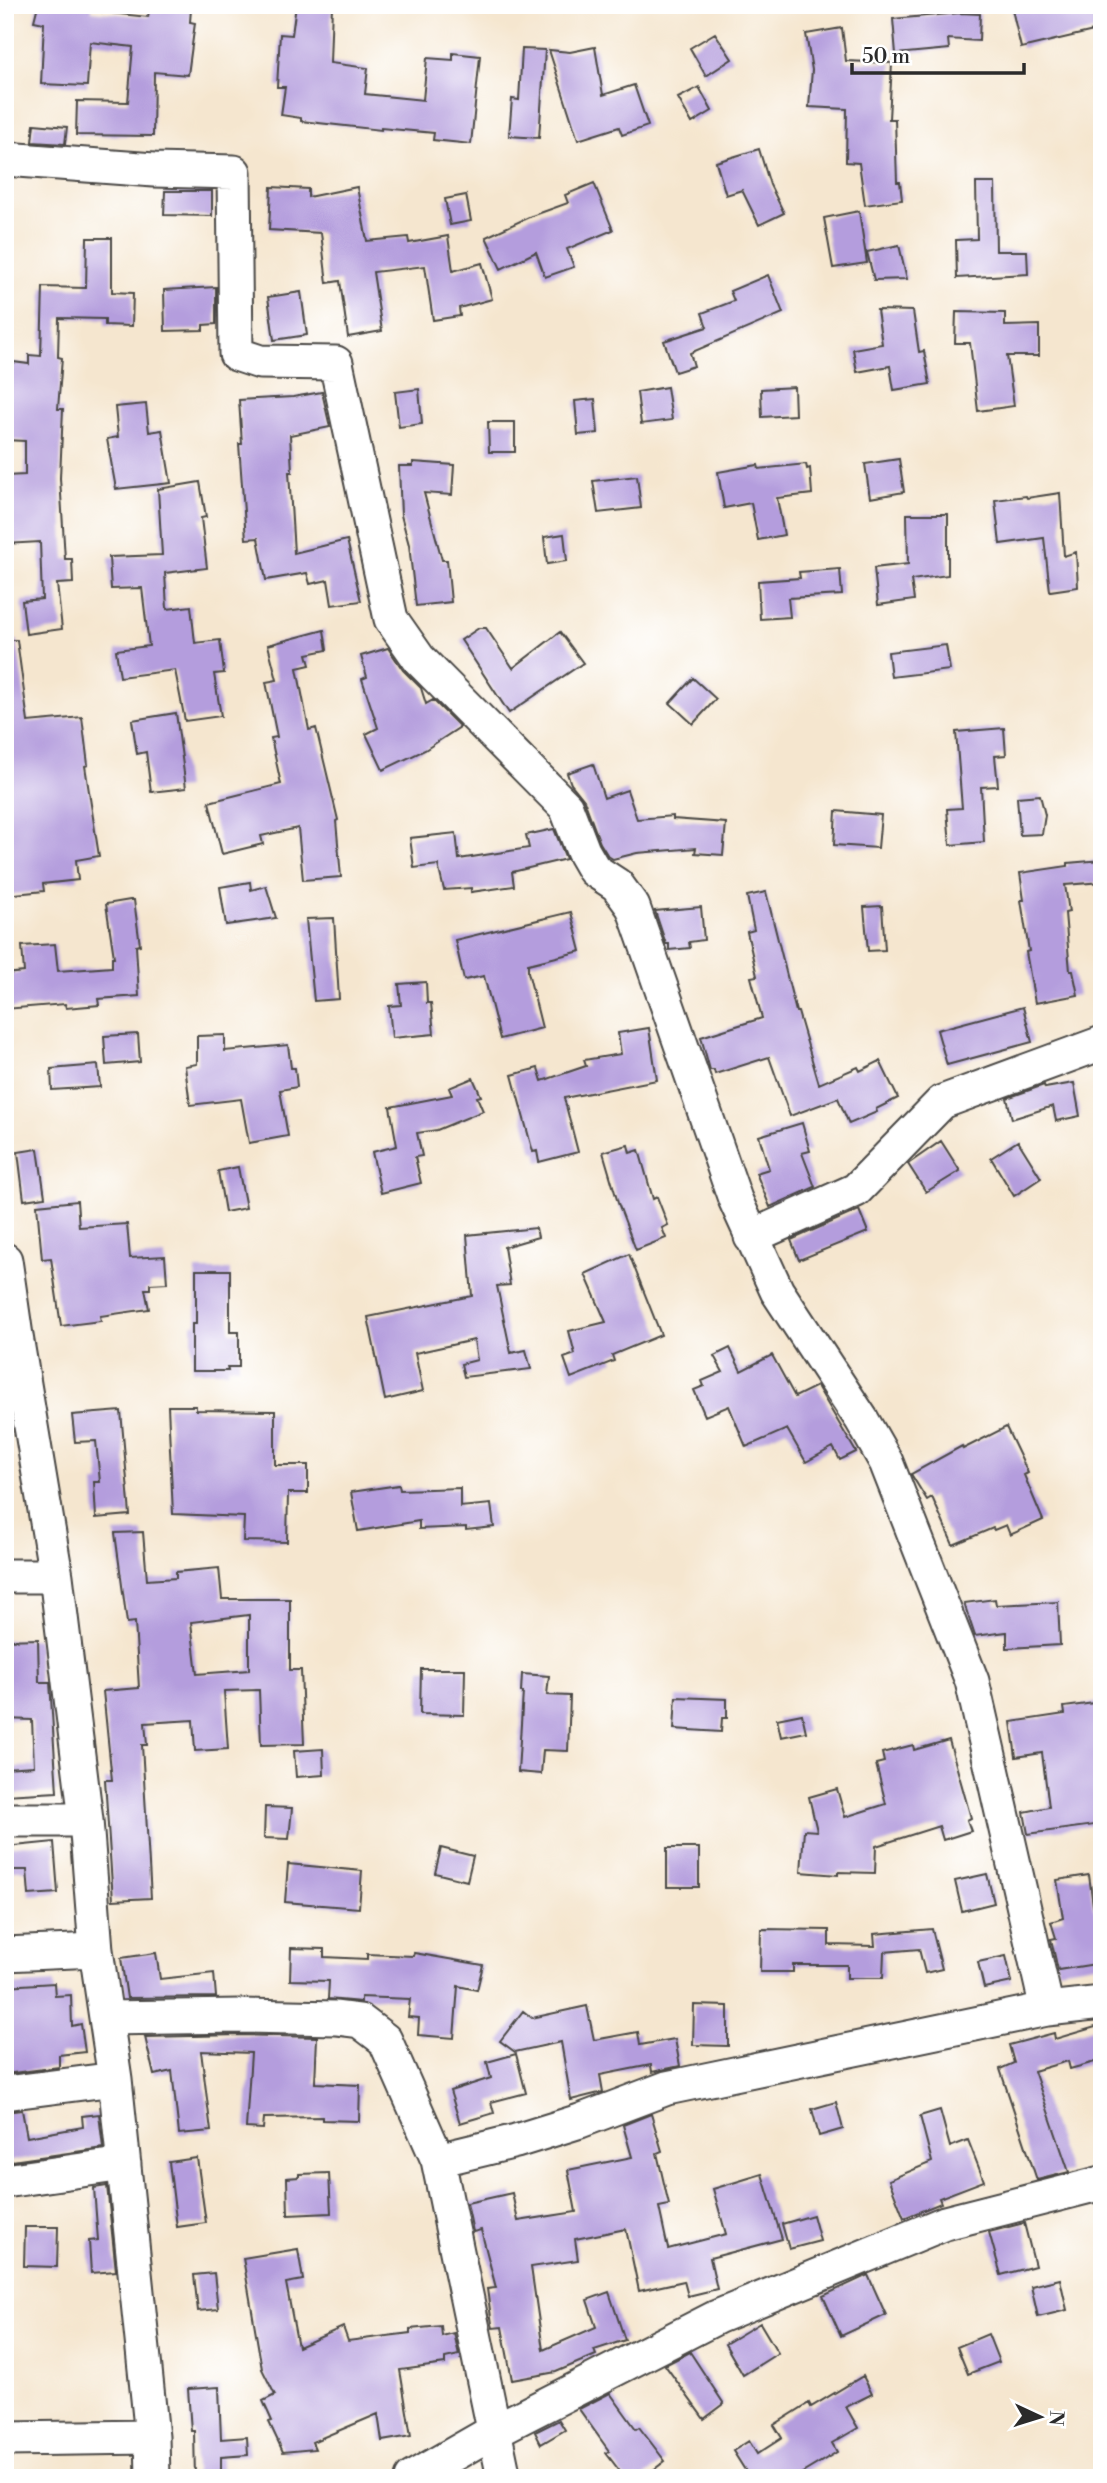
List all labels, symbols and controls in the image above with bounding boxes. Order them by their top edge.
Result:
scale bar [852,32,1023,76]
text: 50 m [862,44,910,70]
north arrow [1006,2382,1076,2452]
text: N [1043,2410,1068,2426]

